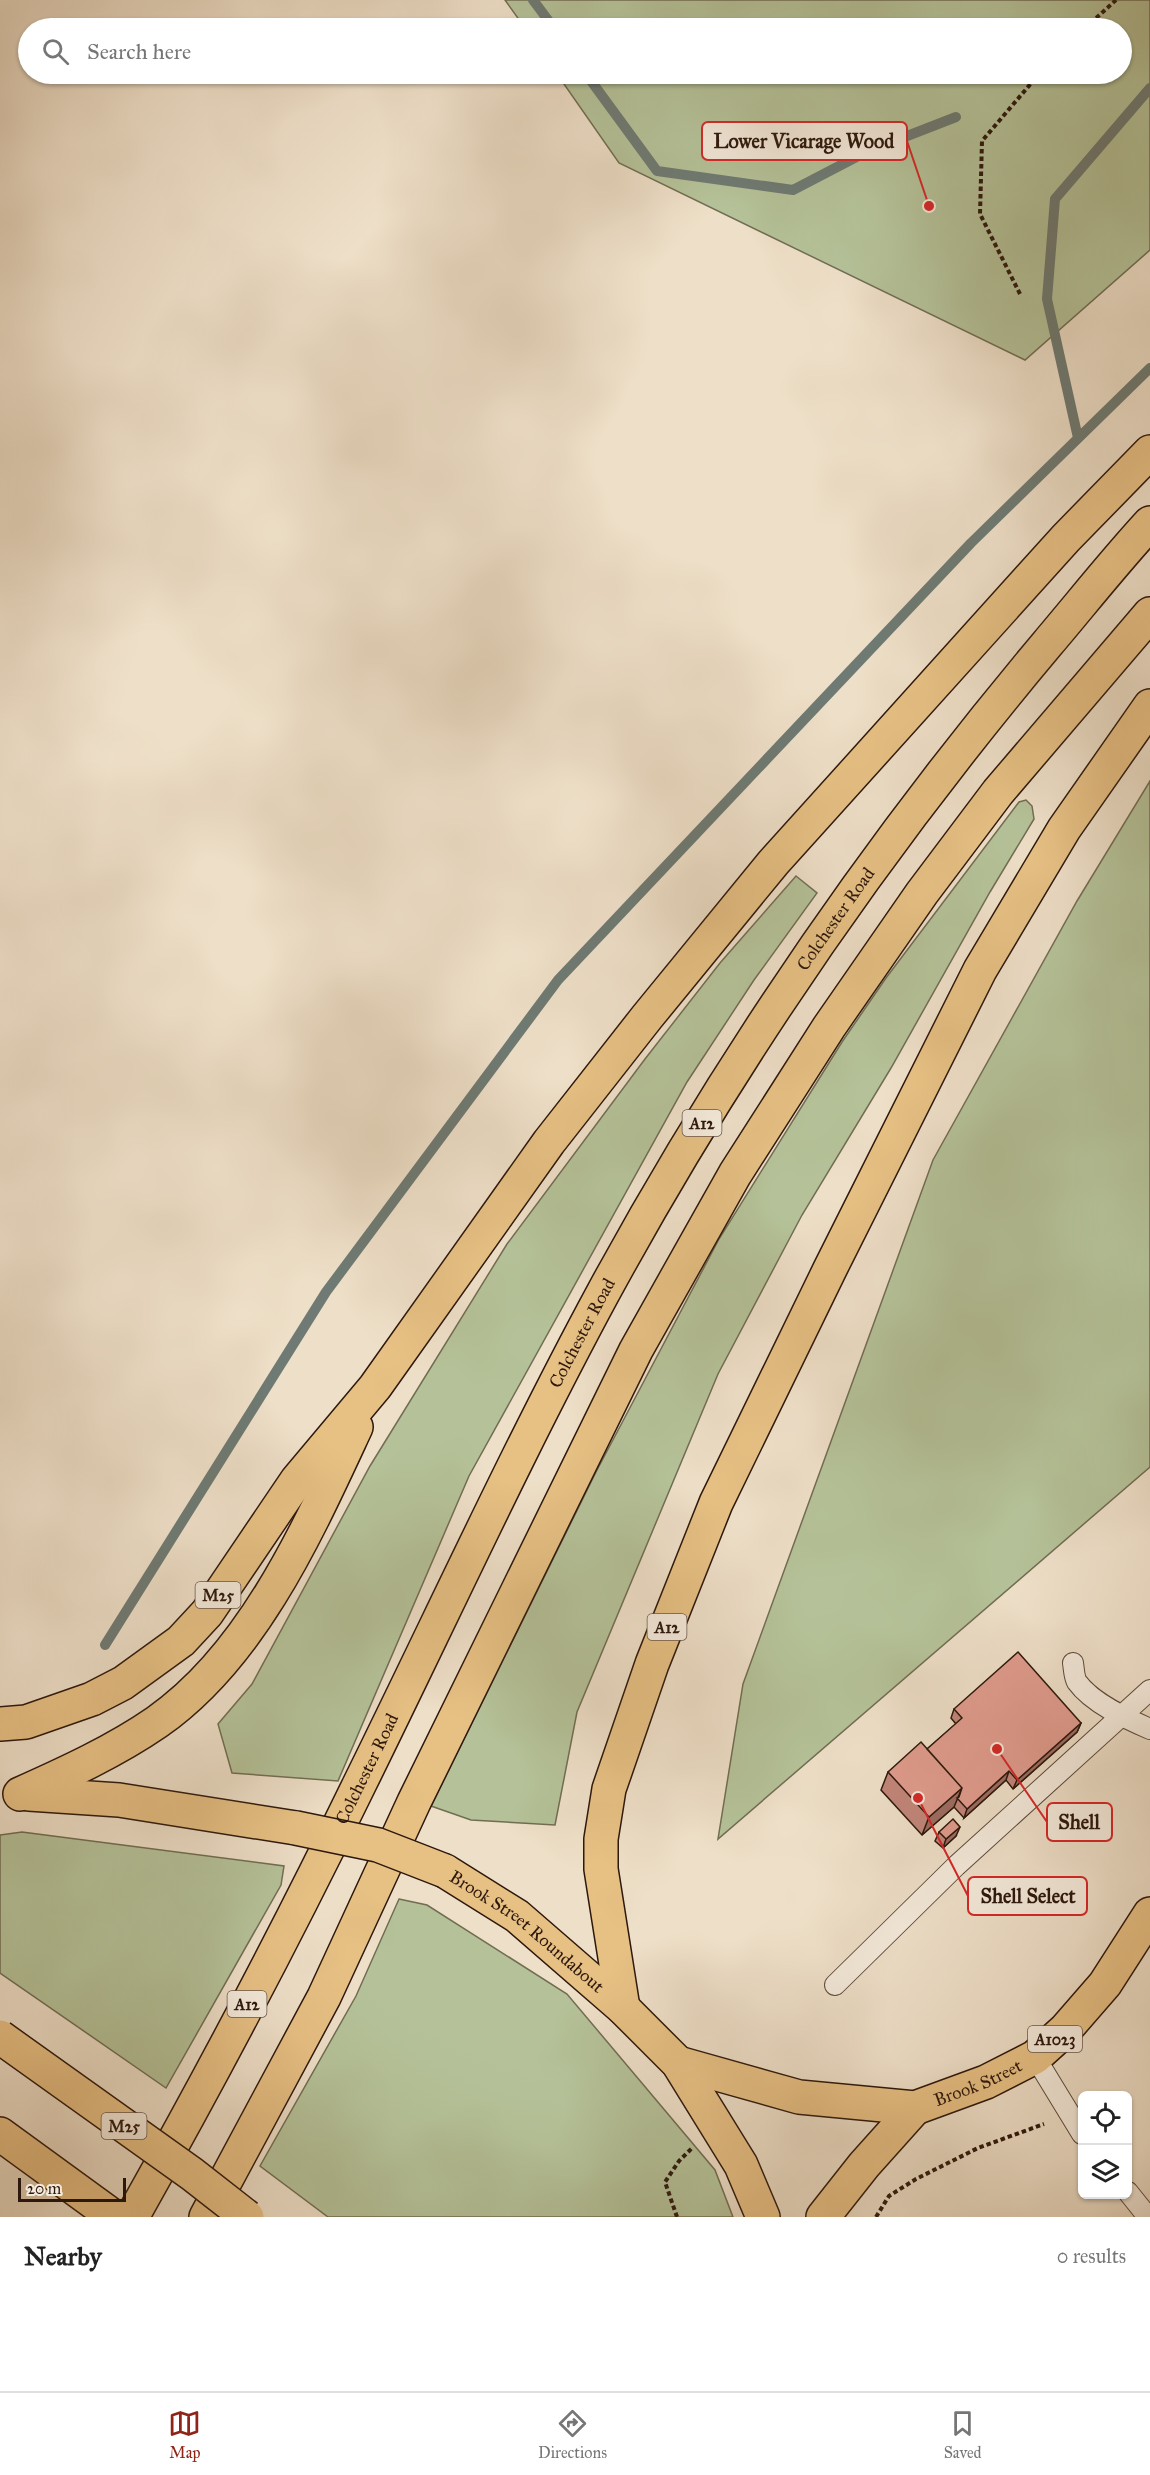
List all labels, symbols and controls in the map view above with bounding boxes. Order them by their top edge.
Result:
search box [18,18,1132,84]
icon: search [39,35,72,68]
text: Search here [87,38,191,65]
callout: Lower Vicarage Wood [702,122,907,160]
text: Lower Vicarage Wood [714,129,895,154]
street label: Colchester Road [792,863,879,975]
road number: A12 [682,1110,722,1136]
street label: Colchester Road [544,1274,620,1392]
road number: M25 [196,1582,240,1608]
road number: A12 [648,1614,686,1640]
street label: Colchester Road [330,1710,403,1828]
callout: Shell [1047,1803,1112,1841]
text: Shell [1058,1810,1100,1834]
street label: Brook Street Roundabout [445,1866,609,1998]
callout: Shell Select [968,1877,1087,1915]
text: Shell Select [980,1884,1076,1908]
road number: A12 [228,1991,266,2017]
road number: A1023 [1028,2026,1082,2052]
street label: Brook Street [931,2054,1026,2111]
map controls [1078,2091,1132,2199]
button: locate [1078,2091,1132,2145]
road number: M25 [102,2113,146,2139]
button: layers [1078,2145,1132,2199]
scale bar [18,2175,126,2202]
text: 20 m [27,2179,61,2198]
text: Nearby [24,2240,102,2272]
text: 0 results [1057,2244,1126,2268]
tab: Map [168,2407,201,2462]
tab: Directions [538,2407,607,2462]
tab: Saved [944,2407,982,2462]

